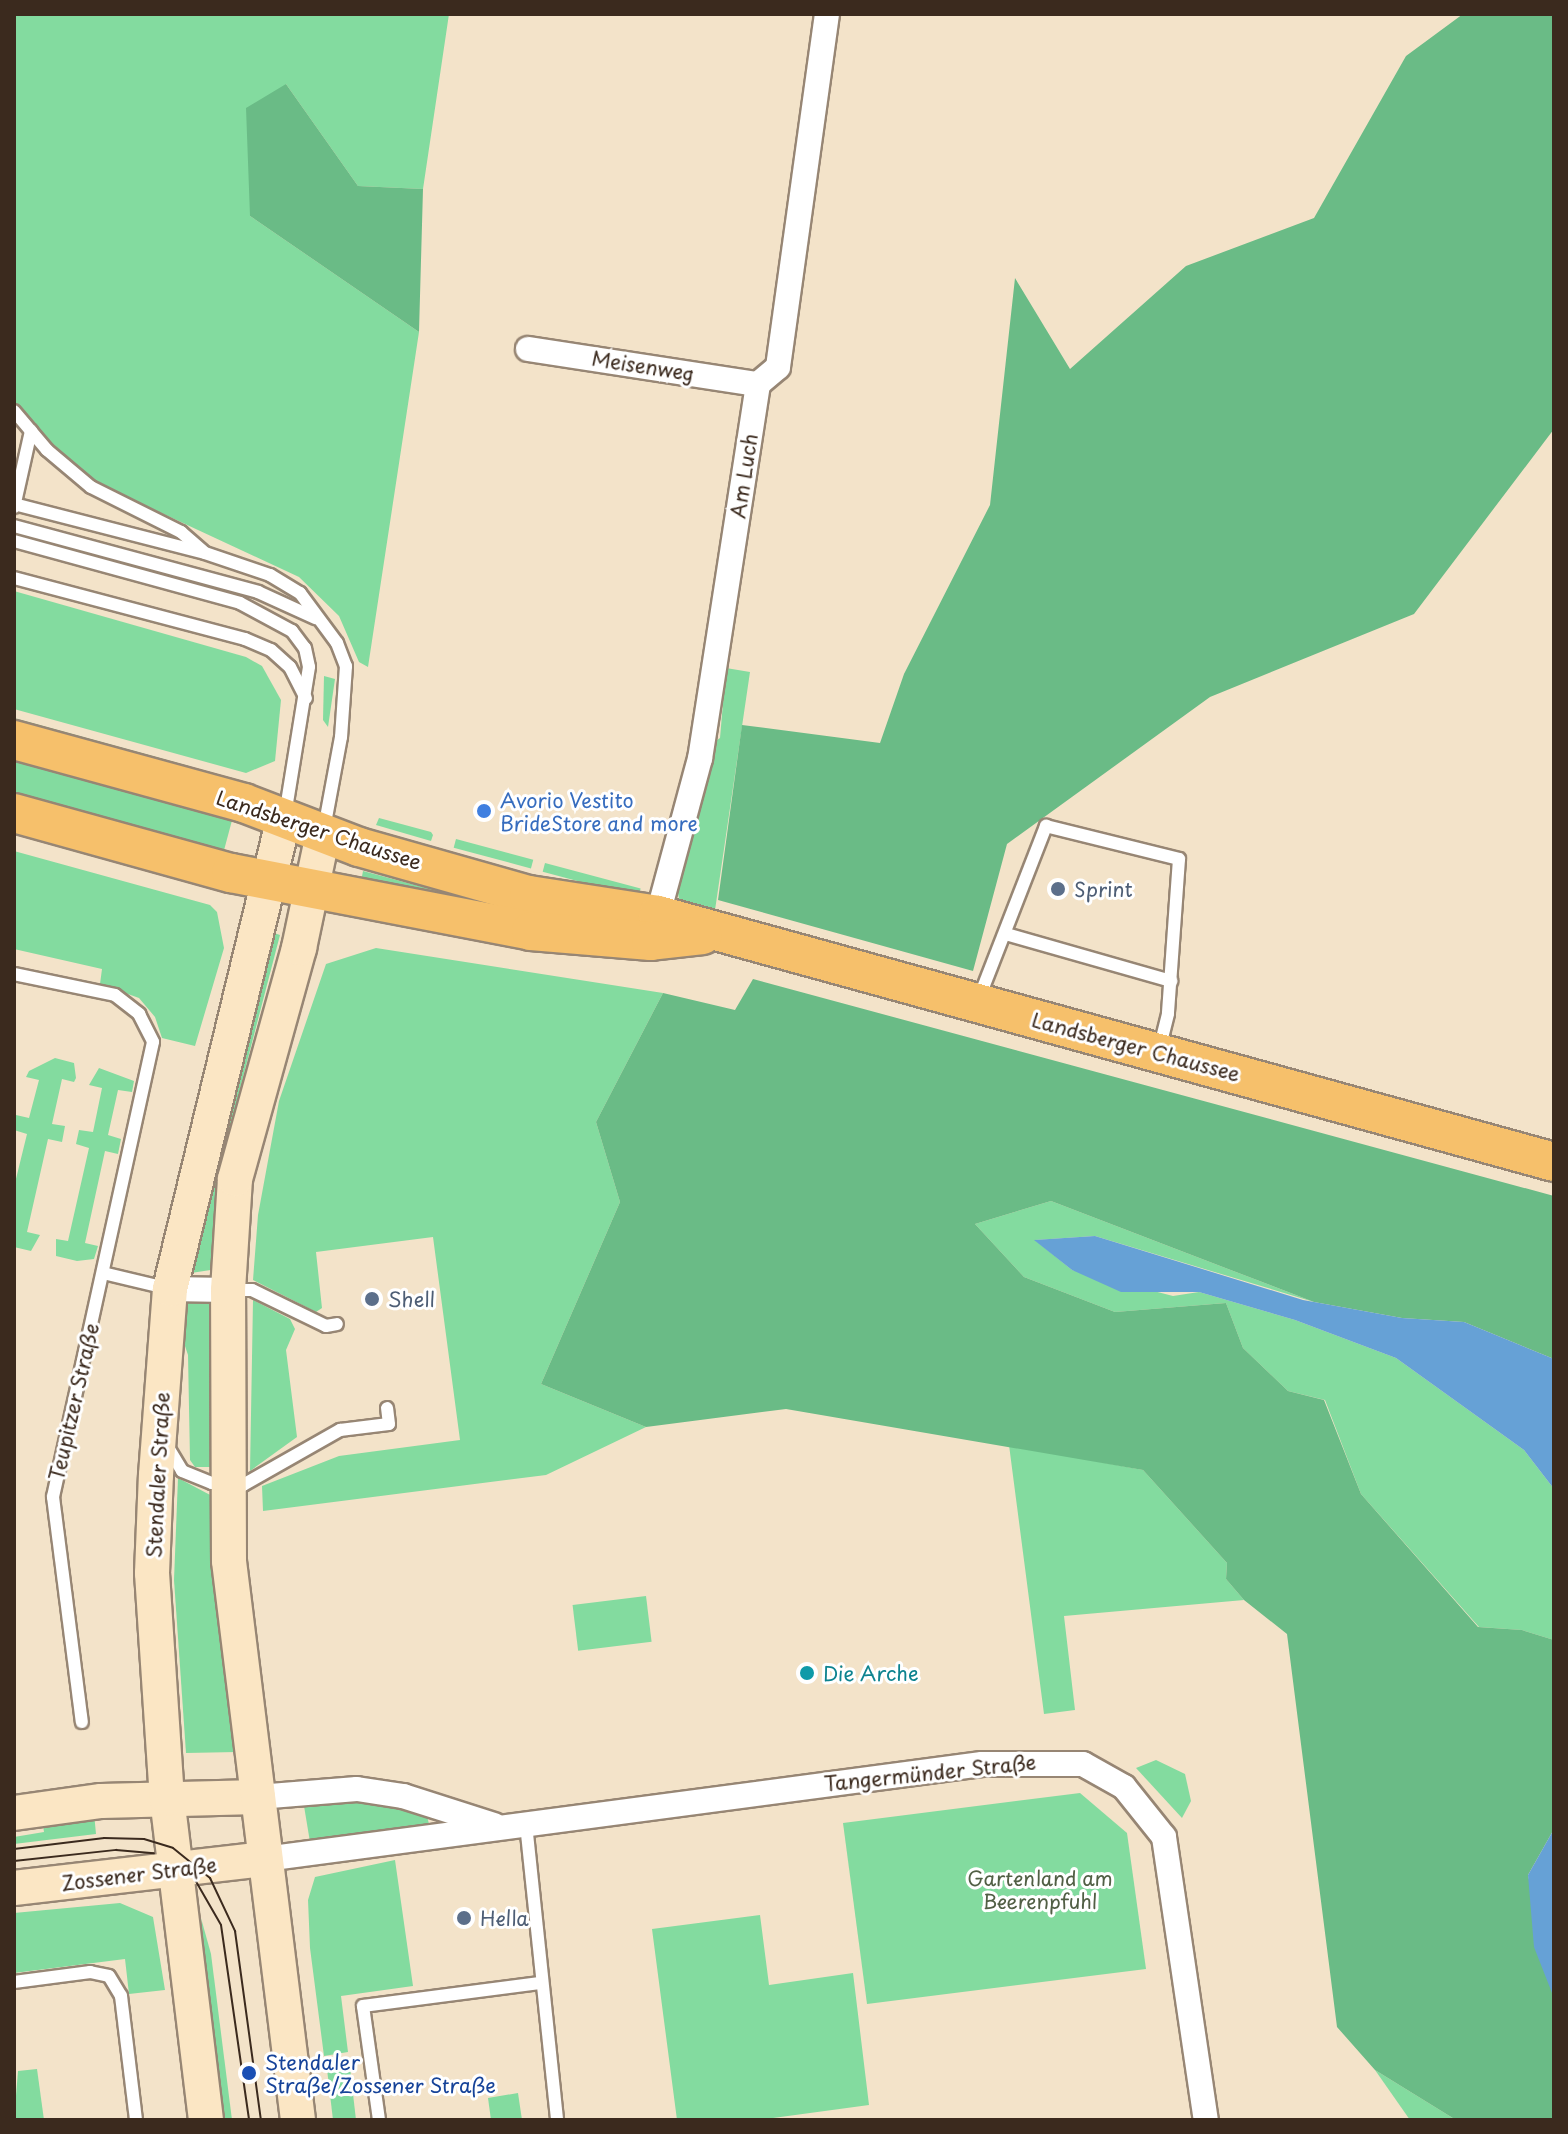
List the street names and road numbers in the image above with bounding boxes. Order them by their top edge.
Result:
street label: Meisenweg [590,346,696,386]
street label: Am Luch [726,433,762,519]
street label: Landsberger Chaussee [213,785,425,875]
street label: Landsberger Chaussee [1029,1008,1243,1086]
street label: Teupitzer Straße [44,1321,104,1483]
street label: Stendaler Straße [142,1391,174,1559]
street label: Tangermünder Straße [822,1750,1038,1796]
street label: Zossener Straße [59,1852,219,1896]

